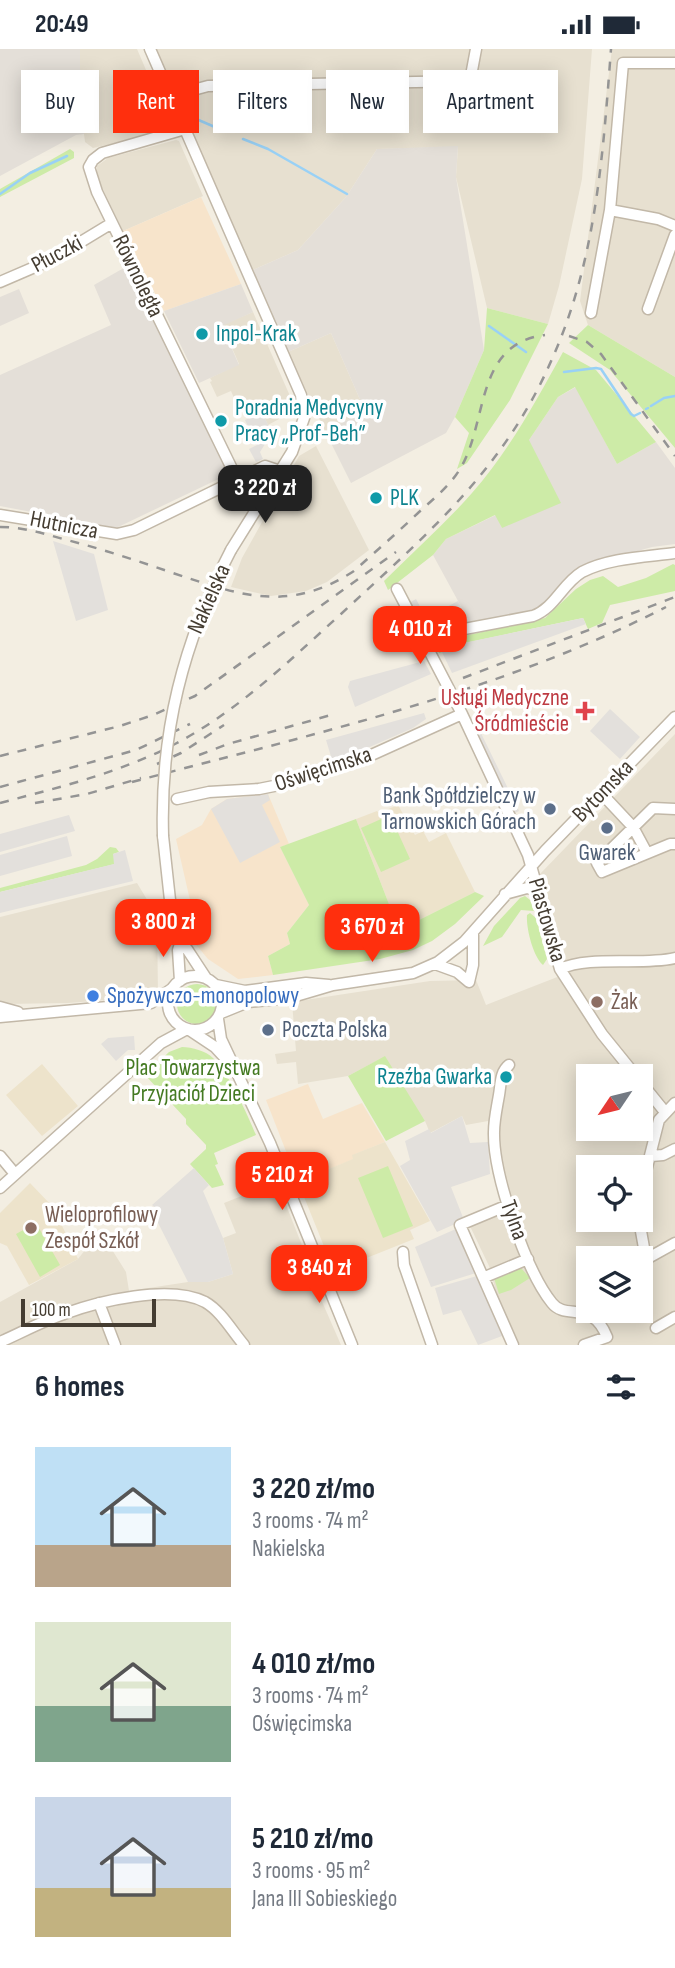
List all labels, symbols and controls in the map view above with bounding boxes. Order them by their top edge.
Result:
text: 20:49 [35,9,89,40]
chip: Buy [21,70,99,133]
chip: Rent [113,70,199,133]
chip: Filters [213,70,312,133]
chip: New [326,70,409,133]
chip: Apartment [423,70,558,133]
street label: Płuczki [27,229,87,279]
street label: Równoległa [106,230,170,322]
place label: Inpol-Krak [216,320,297,348]
marker: Inpol-Krak [194,326,210,342]
place label: Poradnia Medycyny Pracy „Prof-Beh” [235,394,383,448]
marker: Poradnia Medycyny Pracy „Prof-Beh” [213,413,229,429]
pin: 3 220 zł [193,465,337,525]
text: 3 220 zł [234,474,296,502]
place label: PLK [390,484,419,512]
marker: PLK [368,490,384,506]
street label: Hutnicza [28,505,100,545]
street label: Nakielska [181,560,237,638]
pin: 4 010 zł [348,607,492,666]
text: 4 010 zł [389,615,451,643]
place label: Usługi Medyczne Śródmieście [441,684,569,738]
marker: Usługi Medyczne Śródmieście [575,701,595,721]
street label: Oświęcimska [271,740,375,798]
street label: Bytomska [566,754,640,828]
place label: Bank Spółdzielczy w Tarnowskich Górach [381,782,536,836]
marker: Bank Spółdzielczy w Tarnowskich Górach [542,801,558,817]
marker: Gwarek [599,820,615,836]
place label: Gwarek [579,839,636,867]
street label: Piastowska [522,875,572,965]
pin: 3 800 zł [91,899,235,959]
pin: 3 670 zł [300,905,444,964]
text: 3 800 zł [131,908,195,936]
text: 3 670 zł [341,913,403,941]
place label: Spożywczo-monopolowy [107,982,299,1010]
marker: Spożywczo-monopolowy [85,988,101,1004]
place label: Żak [611,988,638,1016]
marker: Żak [589,994,605,1010]
place label: Poczta Polska [282,1016,387,1044]
marker: Poczta Polska [260,1022,276,1038]
park label: Plac Towarzystwa Przyjaciół Dzieci [125,1054,261,1108]
place label: Rzeźba Gwarka [377,1063,492,1091]
north arrow [576,1064,653,1141]
map controls [576,1064,653,1323]
marker: Rzeźba Gwarka [498,1069,514,1085]
pin: 5 210 zł [210,1153,354,1212]
button: locate [576,1155,653,1232]
text: 5 210 zł [252,1161,312,1189]
street label: Tylna [494,1196,534,1244]
place label: Wieloprofilowy Zespół Szkół [45,1201,158,1255]
marker: Wieloprofilowy Zespół Szkół [23,1220,39,1236]
pin: 3 840 zł [247,1245,391,1305]
button: layers [576,1246,653,1323]
text: 3 840 zł [287,1254,351,1282]
scale bar [21,1296,156,1328]
text: 100 m [32,1299,71,1322]
icon: filters [602,1368,640,1406]
text: 6 homes [35,1369,124,1405]
text: 3 220 zł/mo [252,1471,375,1507]
icon: home [91,1475,175,1559]
text: 3 rooms · 74 m² [252,1507,369,1535]
text: Nakielska [252,1535,325,1563]
text: 4 010 zł/mo [252,1646,375,1682]
icon: home [91,1650,175,1734]
text: 3 rooms · 74 m² [252,1682,369,1710]
text: Oświęcimska [252,1710,352,1738]
text: 5 210 zł/mo [252,1821,373,1857]
icon: home [91,1825,175,1909]
text: 3 rooms · 95 m² [252,1857,371,1885]
text: Jana III Sobieskiego [252,1885,397,1913]

